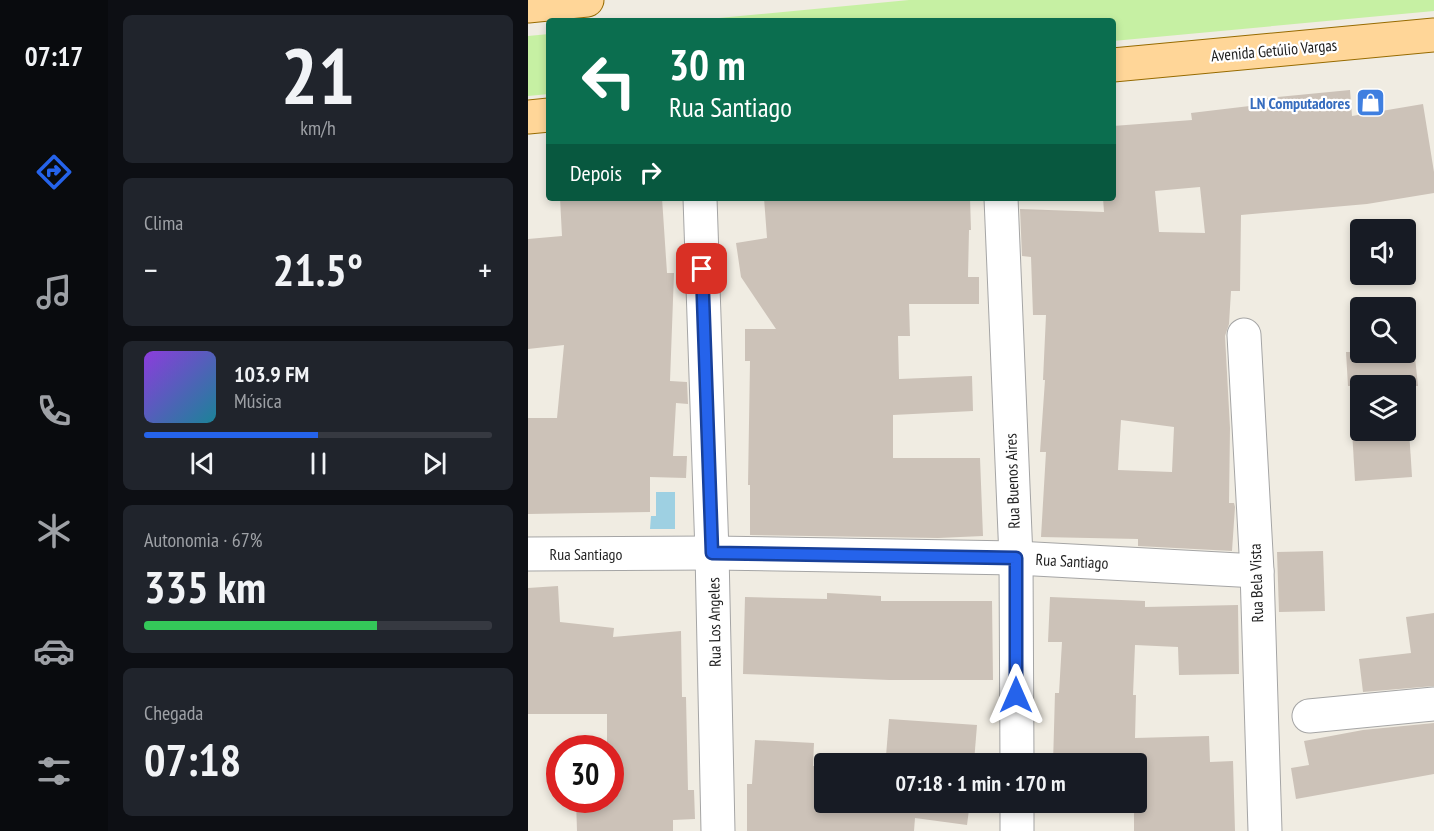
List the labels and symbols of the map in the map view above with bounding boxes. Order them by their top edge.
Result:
street label: Avenida Getúlio Vargas [1210,35,1338,65]
shop icon: LN Computadores [1355,87,1387,119]
place label: LN Computadores [1250,93,1350,113]
pin [676,243,727,294]
street label: Rua Buenos Aires [1000,433,1024,529]
street label: Rua Bela Vista [1245,543,1267,623]
street label: Rua Santiago [550,544,622,564]
street label: Rua Santiago [1035,549,1109,573]
street label: Rua Los Angeles [703,577,725,667]
position arrow [984,663,1048,727]
speed limit sign: 30 [546,735,624,813]

